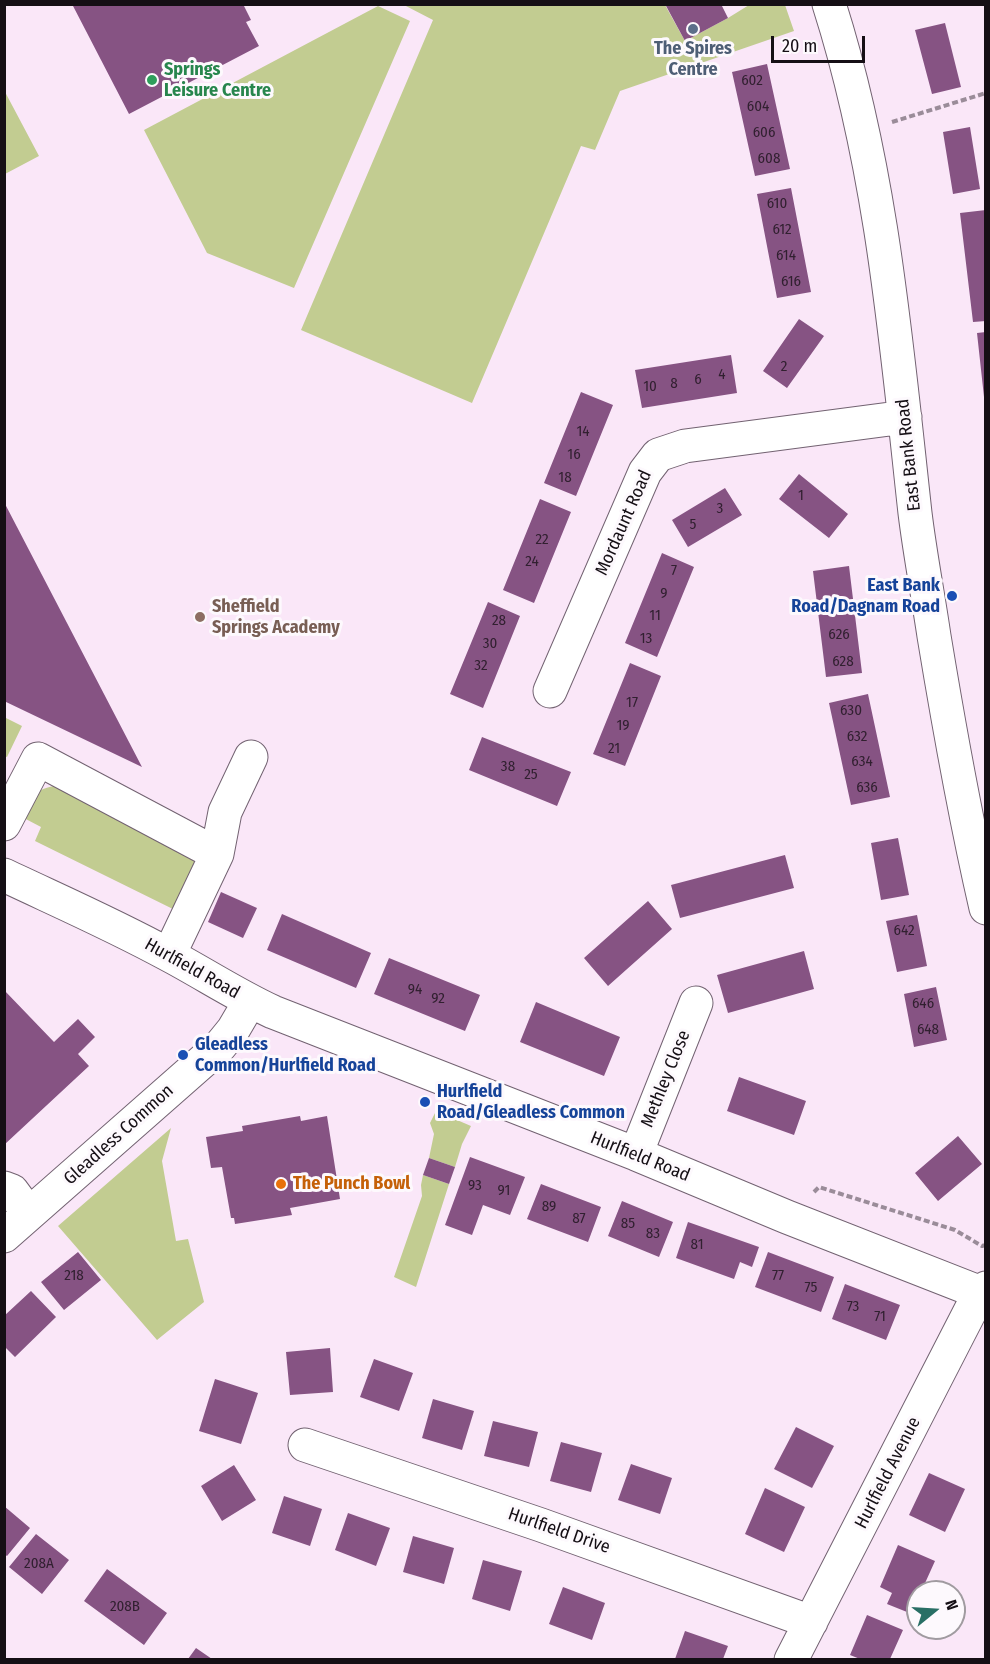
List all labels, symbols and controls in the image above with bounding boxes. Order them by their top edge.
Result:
marker: The Spires Centre [686,22,700,36]
scale bar [774,24,868,62]
text: 20 m [782,35,817,57]
place label: The Spires Centre [654,38,732,80]
place label: Springs Leisure Centre [164,59,271,101]
house number: 602 [741,72,763,90]
marker: Springs Leisure Centre [145,73,159,87]
house number: 604 [747,98,769,116]
house number: 606 [753,124,775,142]
house number: 608 [758,150,780,168]
house number: 610 [767,195,787,213]
house number: 612 [772,221,792,239]
house number: 614 [776,247,796,265]
house number: 616 [781,273,801,291]
house number: 2 [781,358,787,376]
house number: 4 [718,366,726,384]
house number: 6 [694,371,702,389]
house number: 8 [670,375,678,393]
house number: 10 [643,378,657,396]
street label: East Bank Road [892,398,926,512]
house number: 14 [576,423,590,441]
house number: 16 [567,446,581,464]
street label: Mordaunt Road [591,467,657,579]
house number: 18 [558,469,572,487]
house number: 1 [798,487,804,505]
house number: 3 [717,500,723,518]
house number: 5 [690,516,696,534]
house number: 22 [535,531,549,549]
house number: 24 [525,553,539,571]
house number: 7 [671,562,677,580]
place label: East Bank Road/Dagnam Road [791,575,940,618]
house number: 9 [660,585,668,603]
marker: East Bank Road/Dagnam Road [945,589,959,603]
place label: Sheffield Springs Academy [212,596,340,638]
house number: 11 [649,607,661,625]
marker: Sheffield Springs Academy [193,610,207,624]
house number: 28 [492,612,506,630]
house number: 626 [828,626,850,644]
house number: 13 [640,630,652,648]
house number: 30 [483,635,497,653]
house number: 628 [832,653,854,671]
house number: 32 [474,657,488,675]
house number: 17 [626,694,638,712]
house number: 630 [840,702,862,720]
house number: 19 [616,717,630,735]
house number: 632 [847,728,867,746]
house number: 21 [608,740,620,758]
house number: 634 [851,753,873,771]
house number: 38 [501,758,515,776]
house number: 25 [524,766,538,784]
house number: 636 [856,779,878,797]
house number: 642 [893,922,915,940]
street label: Hurlfield Road [141,934,243,1004]
house number: 94 [408,981,422,999]
house number: 92 [431,990,445,1008]
house number: 646 [912,995,934,1013]
house number: 648 [917,1021,939,1039]
street label: Methley Close [637,1027,695,1131]
place label: Gleadless Common/Hurlfield Road [195,1034,376,1076]
marker: Gleadless Common/Hurlfield Road [176,1048,190,1062]
street label: Gleadless Common [60,1080,178,1190]
place label: Hurlfield Road/Gleadless Common [437,1081,625,1124]
marker: Hurlfield Road/Gleadless Common [418,1095,432,1109]
street label: Hurlfield Road [587,1127,693,1187]
place label: The Punch Bowl [293,1173,410,1195]
marker: The Punch Bowl [274,1177,288,1191]
house number: 93 [468,1177,482,1195]
house number: 91 [498,1182,510,1200]
house number: 89 [542,1198,556,1216]
house number: 87 [572,1210,586,1228]
house number: 85 [621,1215,635,1233]
house number: 83 [646,1225,660,1243]
house number: 81 [691,1236,703,1254]
house number: 218 [64,1267,84,1285]
house number: 77 [772,1267,784,1285]
house number: 75 [805,1279,817,1297]
house number: 73 [847,1298,859,1316]
house number: 71 [874,1308,886,1326]
street label: Hurlfield Avenue [851,1414,925,1532]
street label: Hurlfield Drive [505,1503,613,1559]
house number: 208A [24,1555,54,1573]
north arrow [906,1580,966,1640]
text: N [941,1597,962,1612]
house number: 208B [110,1598,140,1616]

